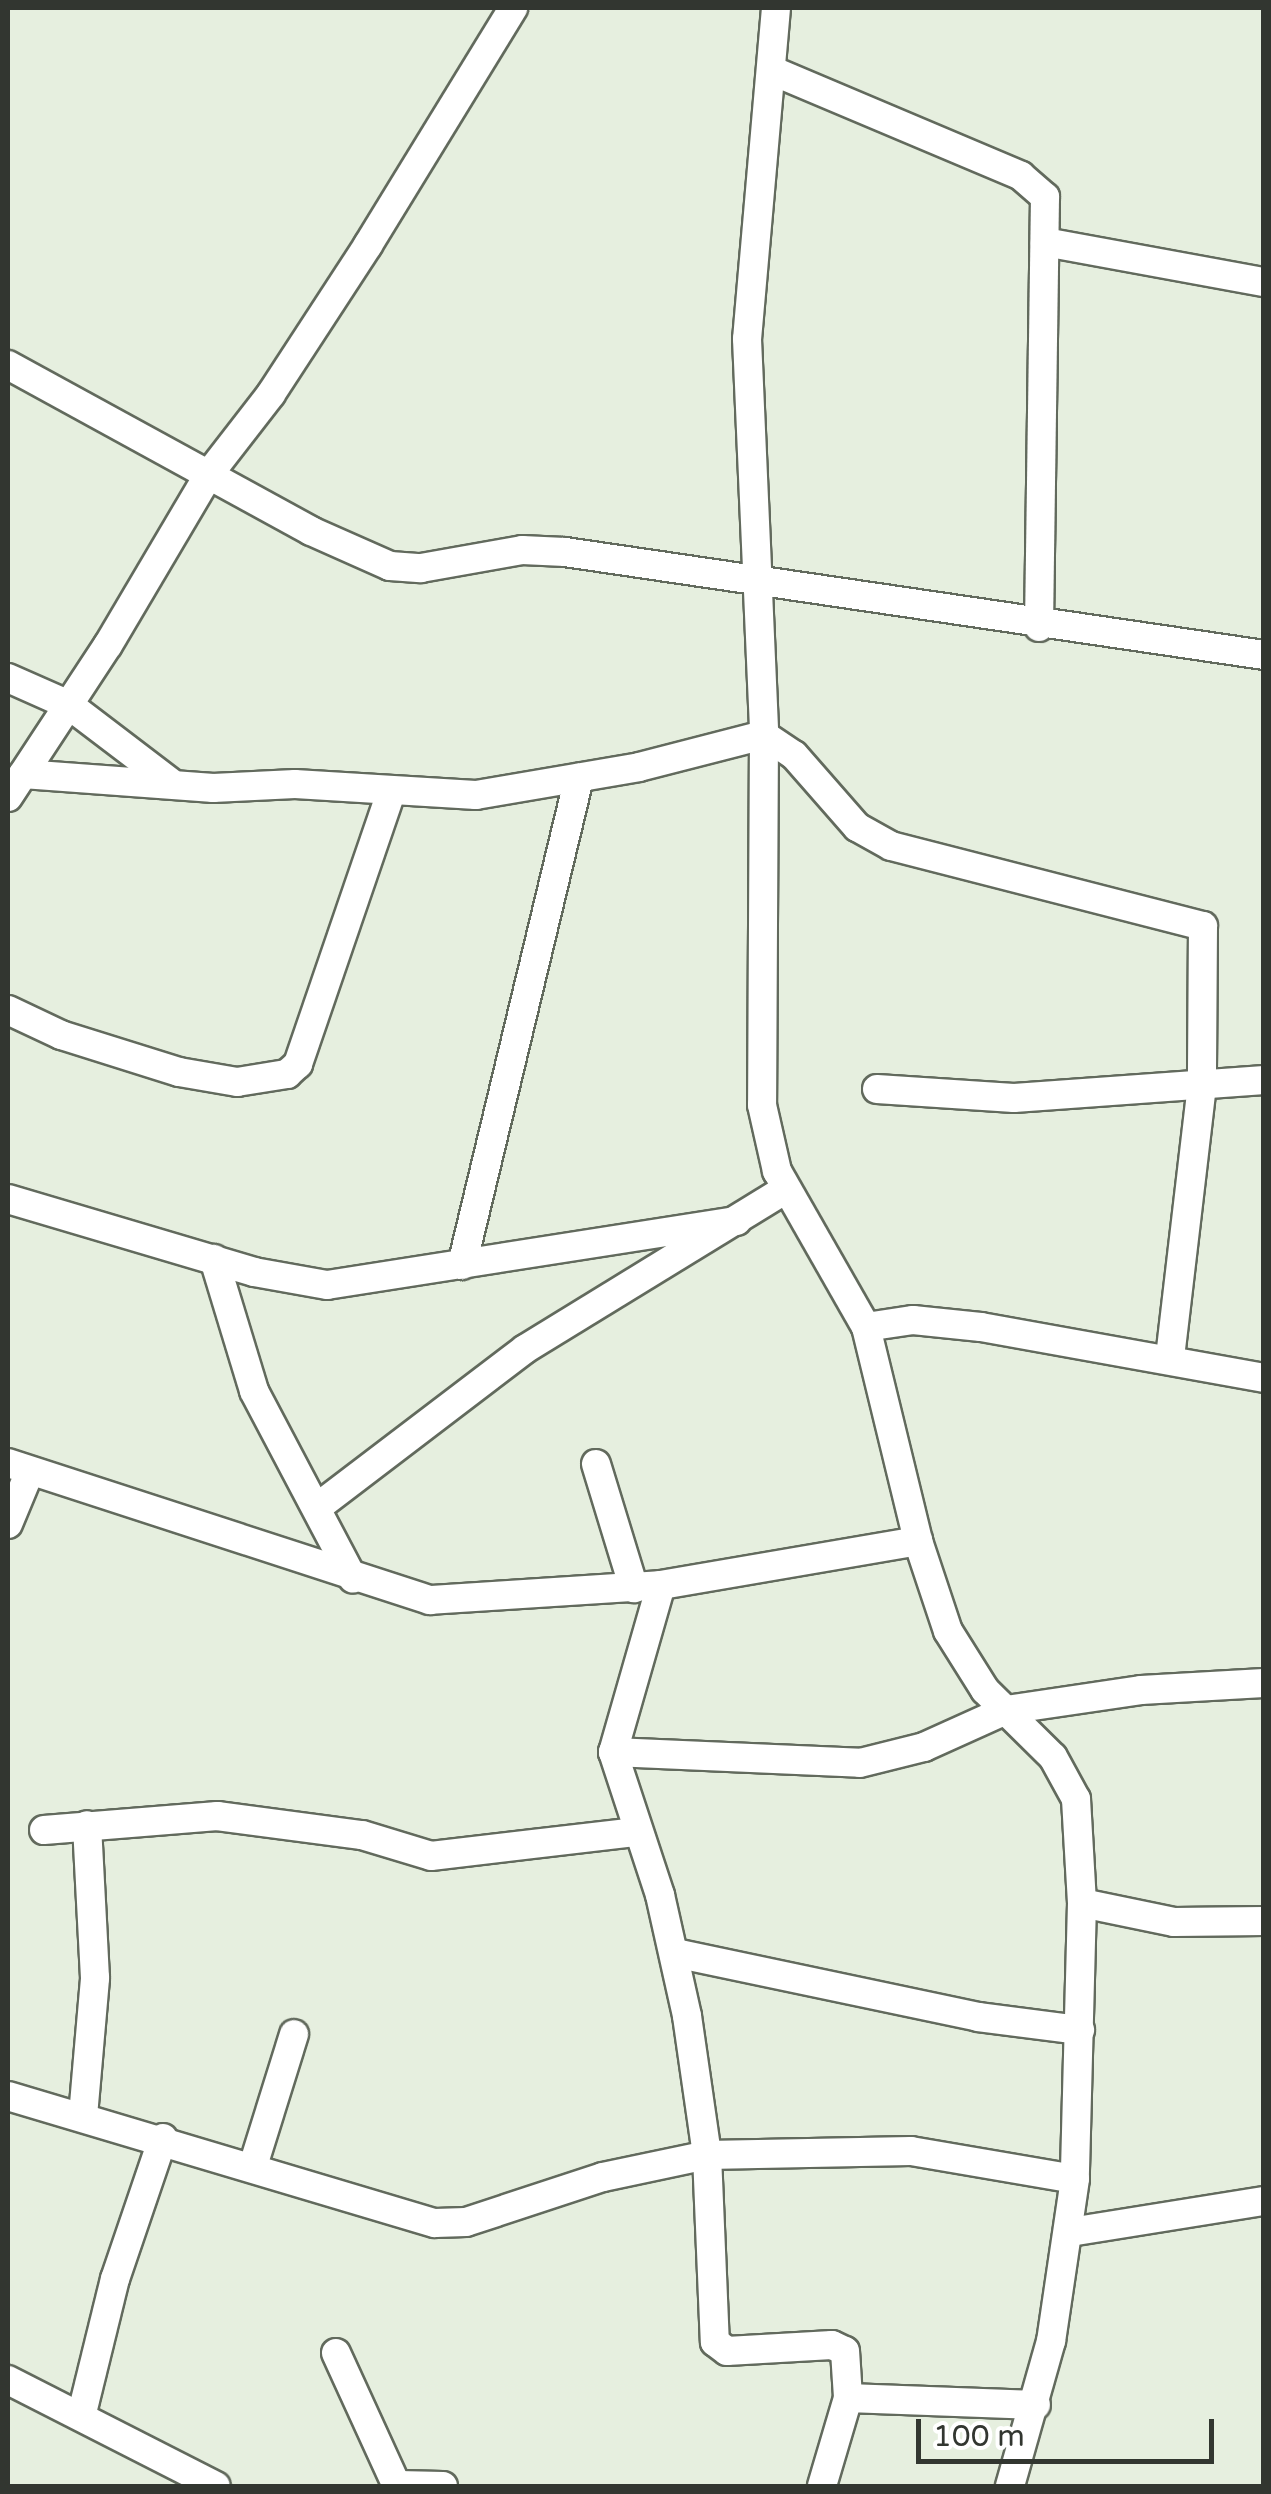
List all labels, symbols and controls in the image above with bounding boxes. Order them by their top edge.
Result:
scale bar [921,2399,1218,2461]
text: 100 m [933,2418,1025,2455]

